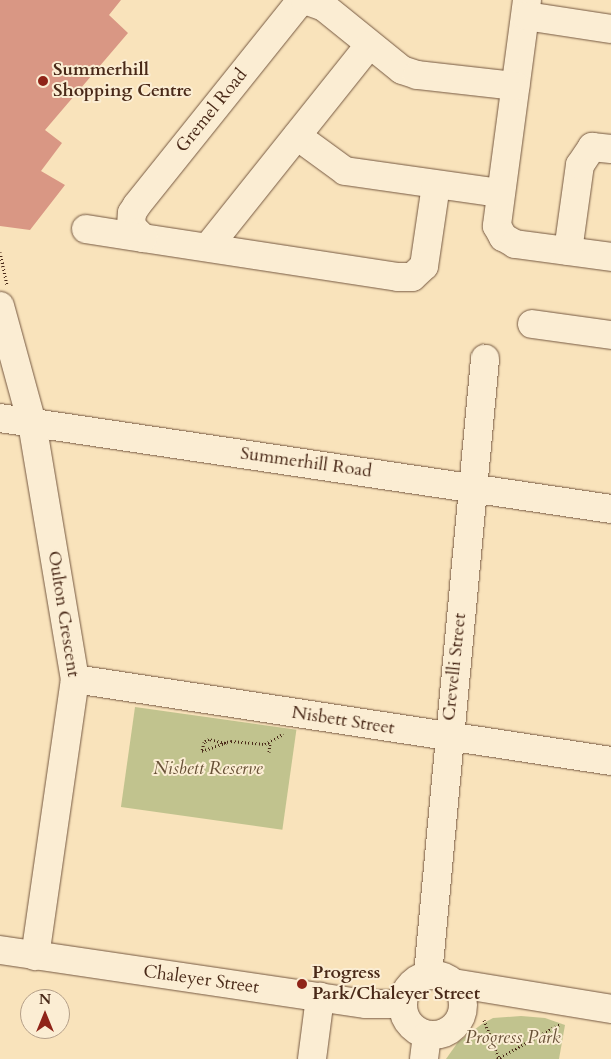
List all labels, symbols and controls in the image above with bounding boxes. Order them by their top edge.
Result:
place label: Summerhill Shopping Centre [53,60,192,102]
street label: Gremel Road [172,65,252,157]
marker: Summerhill Shopping Centre [37,75,49,87]
street label: Summerhill Road [239,443,373,483]
street label: Oulton Crescent [42,549,84,679]
street label: Crevelli Street [439,612,471,722]
street label: Nisbett Street [290,702,396,740]
park label: Nisbett Reserve [153,758,263,780]
street label: Chaleyer Street [142,961,260,999]
place label: Progress Park/Chaleyer Street [312,963,480,1006]
marker: Progress Park/Chaleyer Street [296,978,308,990]
north arrow [20,989,70,1039]
text: N [39,990,51,1009]
park label: Progress Park [465,1027,561,1049]

